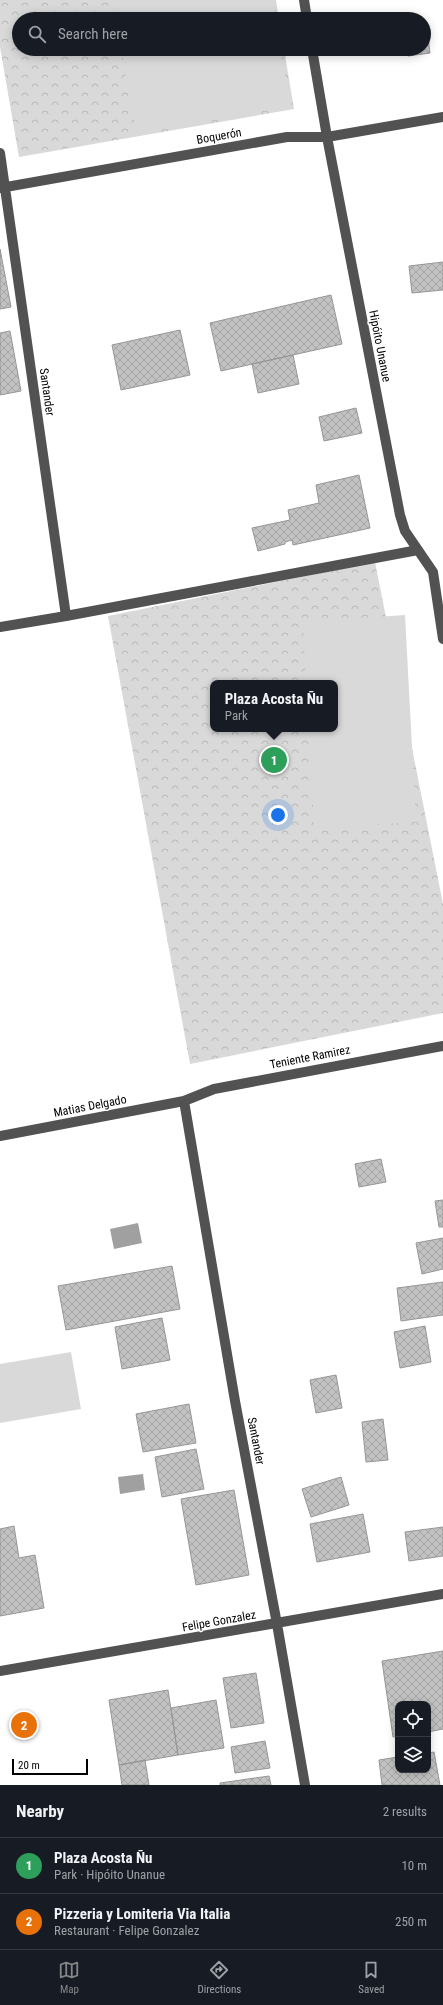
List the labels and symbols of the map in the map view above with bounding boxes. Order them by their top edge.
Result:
street label: Boquerón [195,125,243,147]
street label: Hipóito Unanue [366,309,394,383]
street label: Santander [37,367,57,417]
pin: 1 [261,745,287,775]
your location [268,805,288,825]
street label: Teniente Ramirez [269,1042,351,1072]
street label: Matias Delgado [52,1092,128,1120]
street label: Santander [245,1416,268,1466]
street label: Felipe Gonzalez [181,1608,257,1634]
pin: 2 [11,1710,37,1740]
scale bar [12,1757,88,1776]

